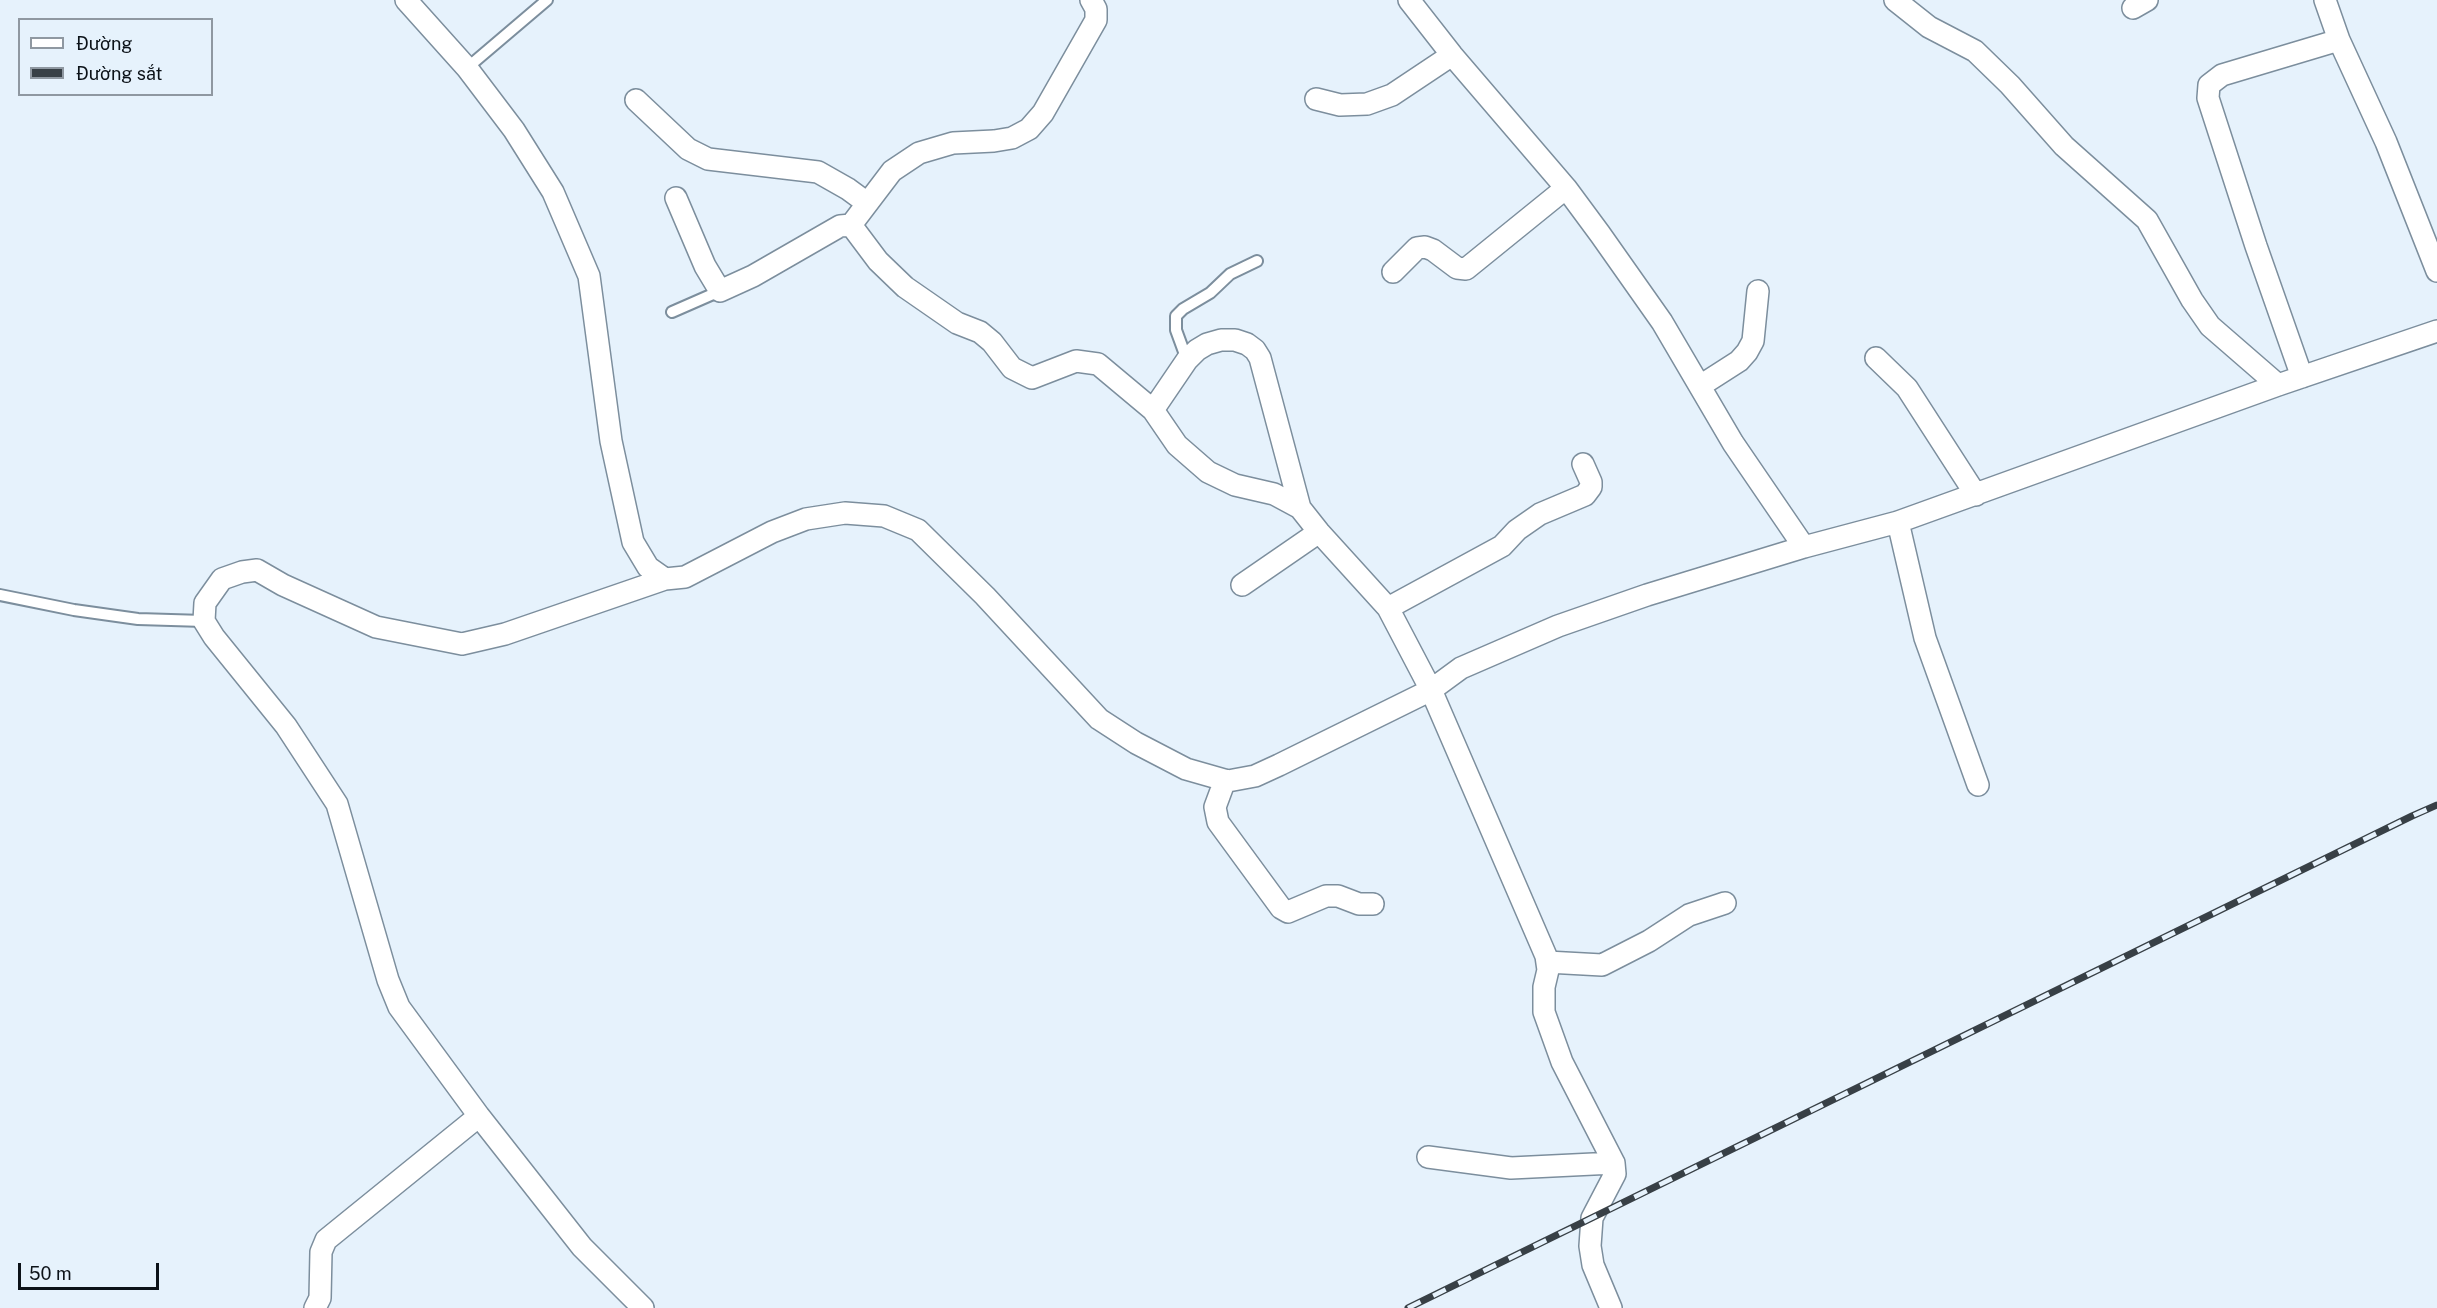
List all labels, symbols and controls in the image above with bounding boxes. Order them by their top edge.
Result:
legend [18,18,213,96]
text: Đường [76,33,133,54]
text: Đường sắt [76,63,163,84]
scale bar [21,1251,162,1289]
text: 50 m [29,1263,72,1284]

